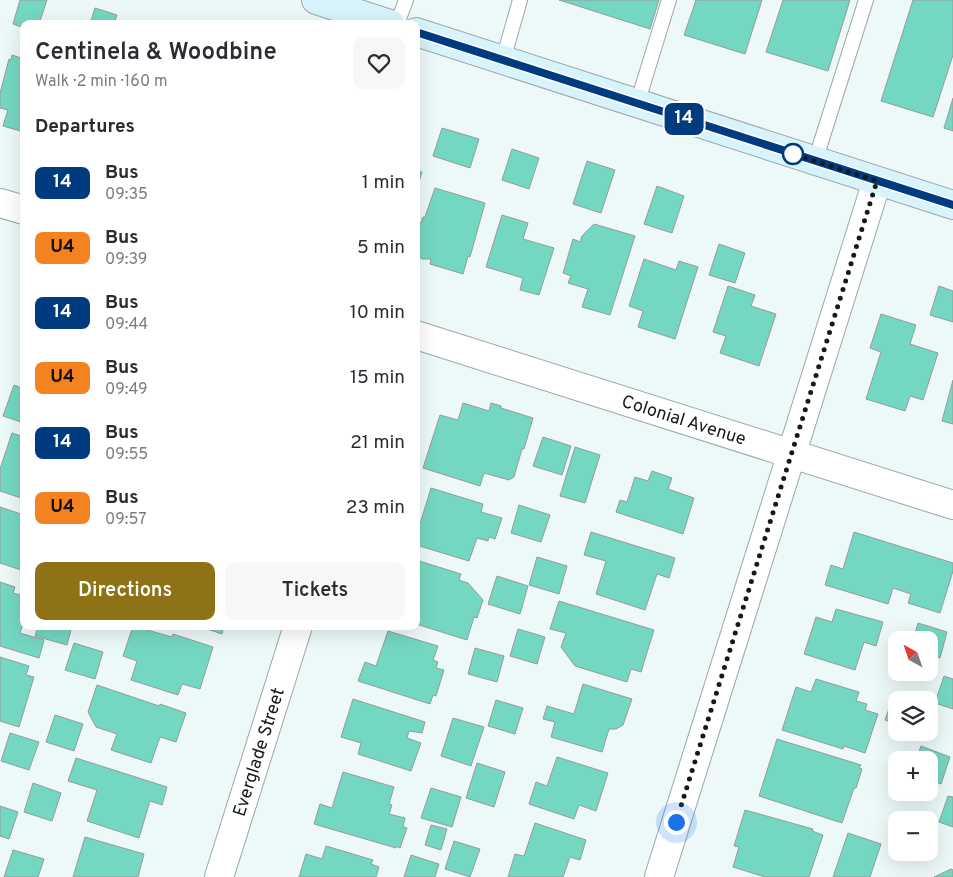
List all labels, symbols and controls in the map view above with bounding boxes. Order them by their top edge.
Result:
button: heart [353,37,405,89]
text: Centinela & Woodbine [35,38,277,68]
text: Walk · 2 min · 160 m [35,72,167,92]
line badge: 14 [662,103,706,135]
text: 14 [675,107,693,130]
text: Departures [35,115,135,139]
unlabelled marker [782,143,804,165]
text: Bus [105,161,139,185]
text: 14 [53,171,72,194]
text: 1 min [362,171,405,195]
text: 09:35 [105,185,148,205]
text: Bus [105,226,139,250]
text: U4 [50,236,75,259]
text: 5 min [357,236,405,260]
text: 09:39 [105,250,147,270]
text: Bus [105,291,139,315]
text: 14 [53,301,72,324]
text: 10 min [350,301,405,325]
text: 09:44 [105,315,148,335]
text: Bus [105,356,139,380]
text: U4 [50,366,75,389]
text: 15 min [350,366,405,390]
text: 09:49 [105,380,148,400]
street label: Colonial Avenue [618,391,748,452]
text: Bus [105,421,139,445]
text: 14 [53,431,72,454]
text: 21 min [350,431,405,455]
text: 09:55 [105,445,148,465]
text: Bus [105,486,139,510]
text: U4 [50,496,75,519]
text: 23 min [346,496,405,520]
text: 09:57 [105,510,147,530]
button: Directions [35,562,215,620]
button: Tickets [225,562,405,620]
north arrow [888,631,938,681]
map controls [888,631,938,861]
street label: Everglade Street [229,685,291,820]
button: layers [888,691,938,741]
button: + [888,751,938,801]
your location [664,810,689,835]
button: − [888,811,938,861]

